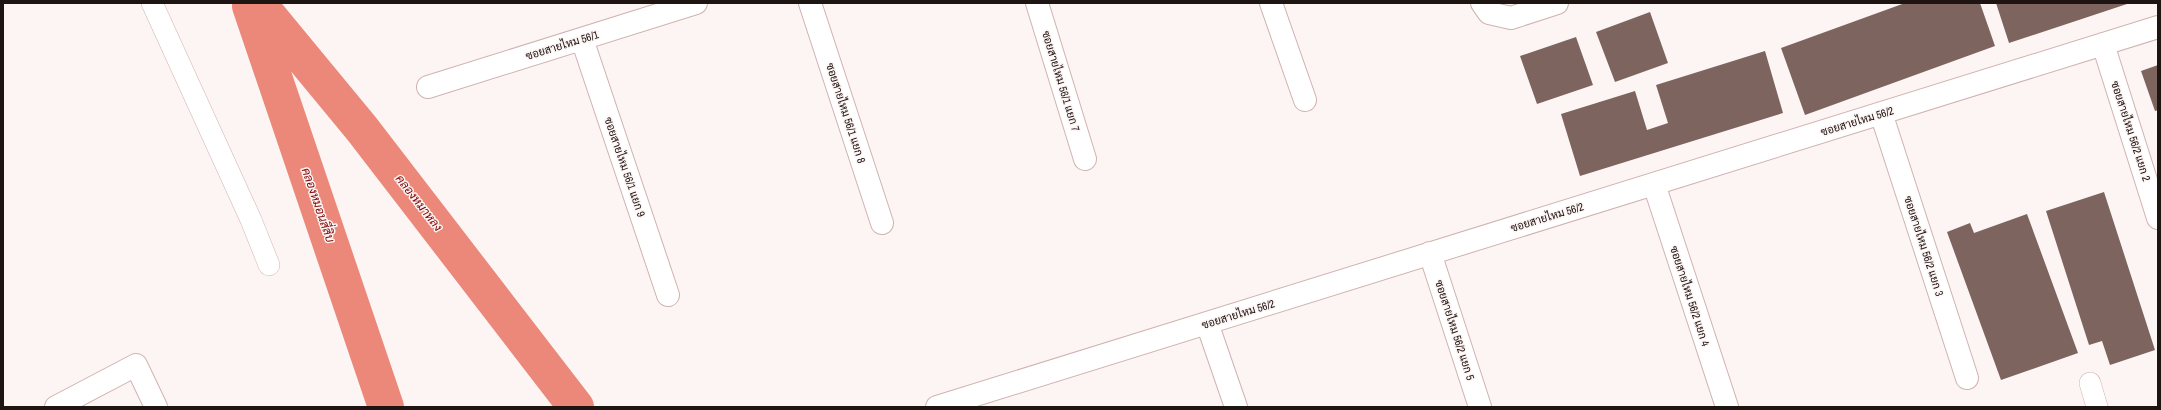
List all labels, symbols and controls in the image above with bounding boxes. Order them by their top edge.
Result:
street label: ซอยสายไหม 56/1 [523,26,600,63]
street label: ซอยสายไหม 56/1 แยก 7 [1039,29,1084,133]
street label: ซอยสายไหม 56/1 แยก 8 [823,61,870,165]
street label: ซอยสายไหม 56/2 แยก 2 [2108,79,2155,183]
street label: ซอยสายไหม 56/2 [1818,102,1895,139]
street label: ซอยสายไหม 56/1 แยก 9 [601,115,650,219]
water label: คลองหมอนสี่สิบ [298,165,341,245]
water label: คลองหมาหลง [392,171,446,235]
street label: ซอยสายไหม 56/2 แยก 3 [1901,194,1948,298]
street label: ซอยสายไหม 56/2 [1508,198,1585,235]
street label: ซอยสายไหม 56/2 แยก 4 [1667,244,1714,348]
street label: ซอยสายไหม 56/2 แยก 5 [1432,278,1479,382]
street label: ซอยสายไหม 56/2 [1199,295,1276,332]

